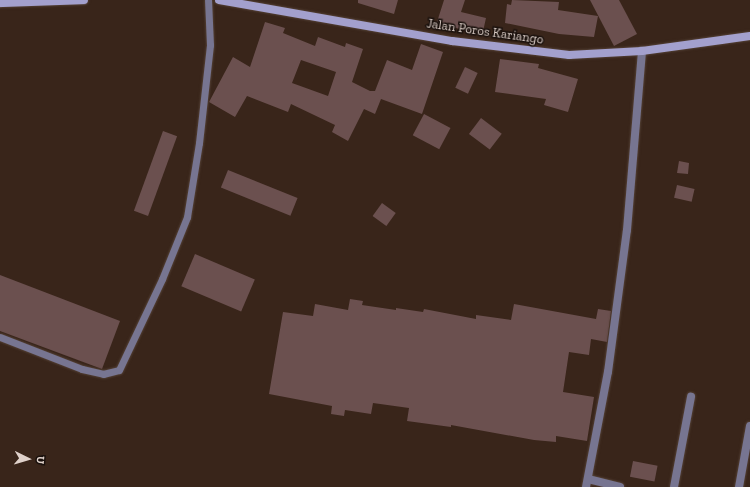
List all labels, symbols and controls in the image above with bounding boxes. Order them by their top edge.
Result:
street label: Jalan Poros Kariango [426,16,544,48]
north arrow [8,439,48,479]
text: U [34,456,47,465]

